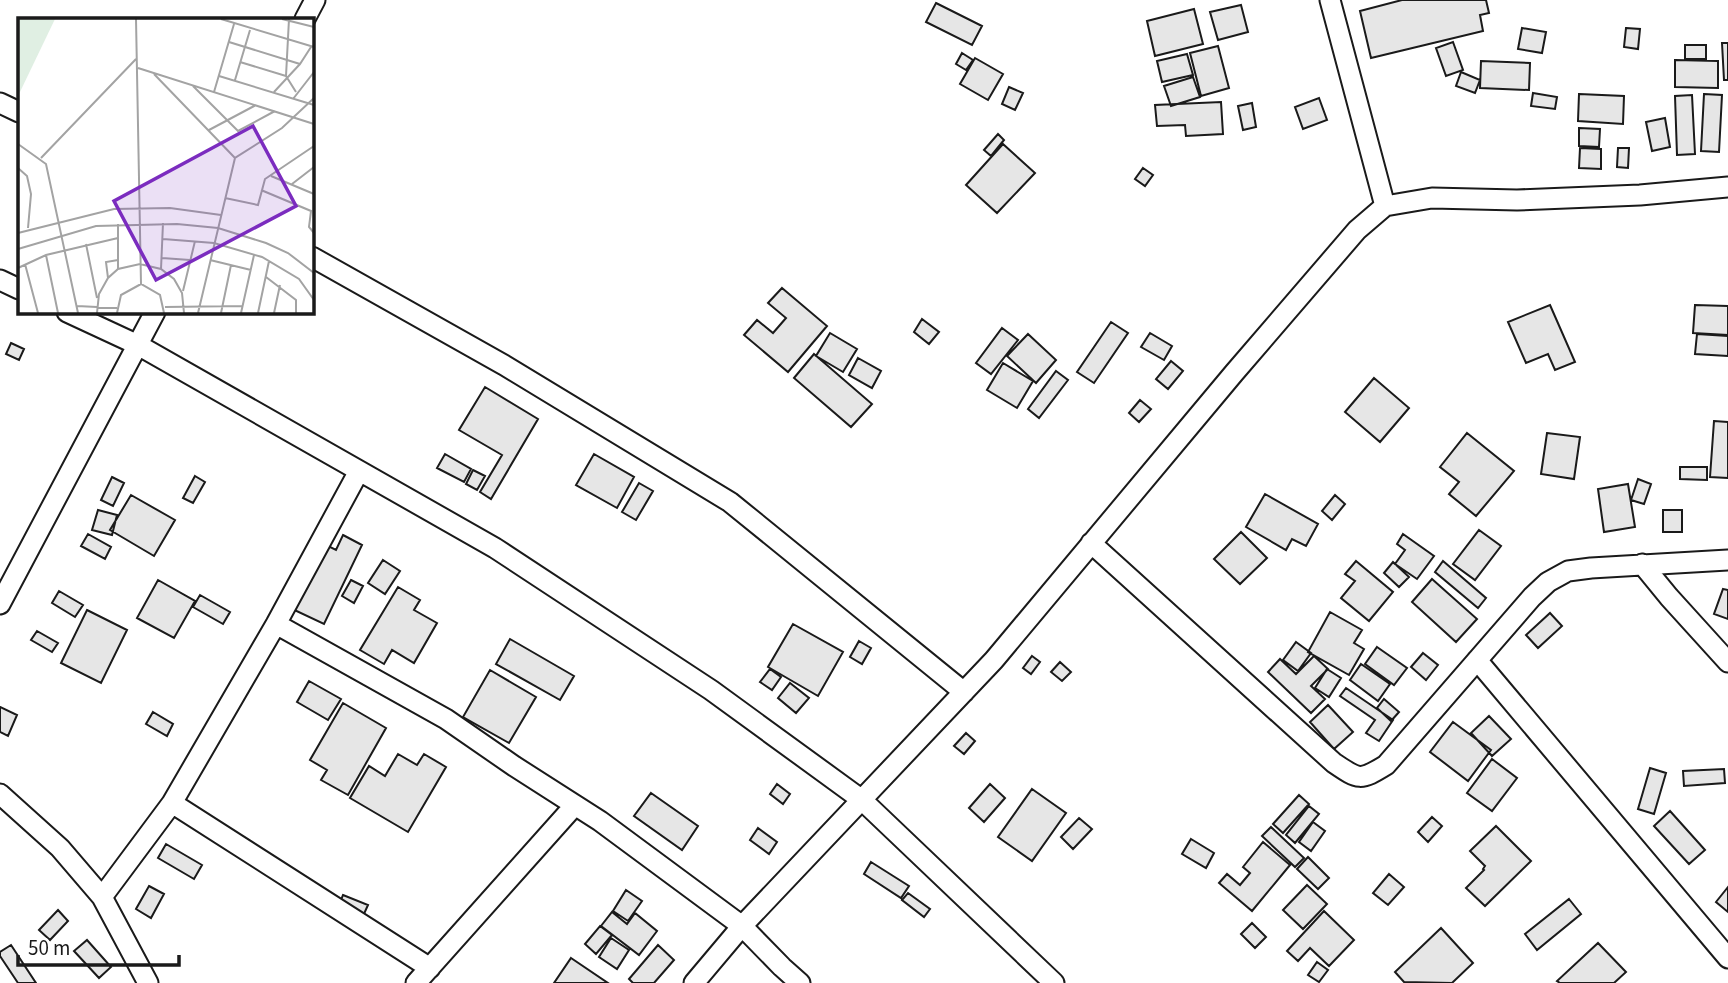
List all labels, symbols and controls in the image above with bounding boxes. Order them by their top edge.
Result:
inset map [18,18,313,313]
scale bar [18,923,178,967]
text: 50 m [28,933,70,963]

